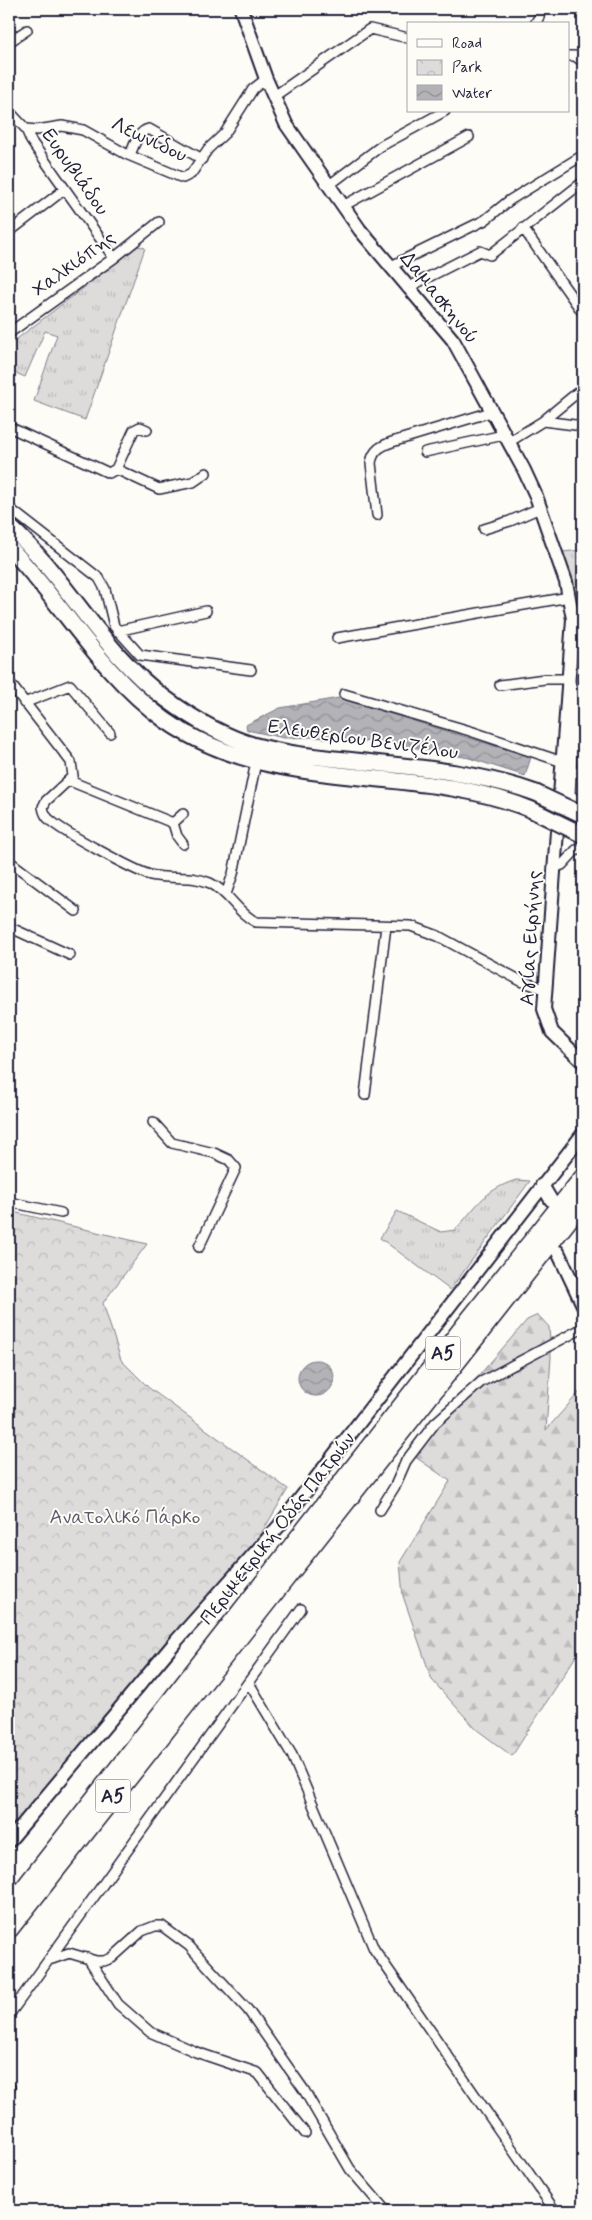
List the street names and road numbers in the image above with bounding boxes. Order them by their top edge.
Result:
street label: Λεωνίδου [107,111,191,169]
street label: Ευρυβιάδου [35,123,115,221]
street label: Χαλκιόπης [27,225,121,303]
street label: Δαμασκηνού [393,246,485,350]
street label: Ελευθερίου Βενιζέλου [266,713,460,767]
street label: Αγίας Ειρήνης [514,869,548,1006]
road number: Α5 [426,1336,460,1370]
street label: Περιμετρική Οδός Πατρών [194,1427,362,1631]
road number: Α5 [96,1780,130,1812]

